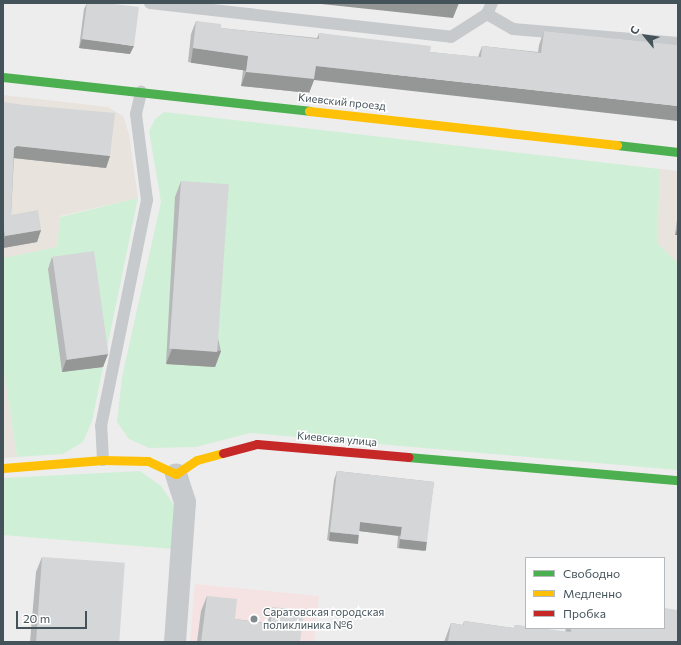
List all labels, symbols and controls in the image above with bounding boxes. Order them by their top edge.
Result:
north arrow [625,16,665,56]
text: С [627,23,642,36]
street label: Киевский проезд [297,91,387,113]
street label: Киевская улица [296,429,378,449]
legend [525,557,665,629]
text: Свободно [563,566,620,580]
text: Медленно [563,586,622,600]
scale bar [18,603,89,629]
place label: Саратовская городская поликлиника №6 [263,606,384,632]
text: Пробка [563,606,606,620]
text: 20 m [23,611,50,625]
marker: Саратовская городская поликлиника №6 [248,613,260,625]

